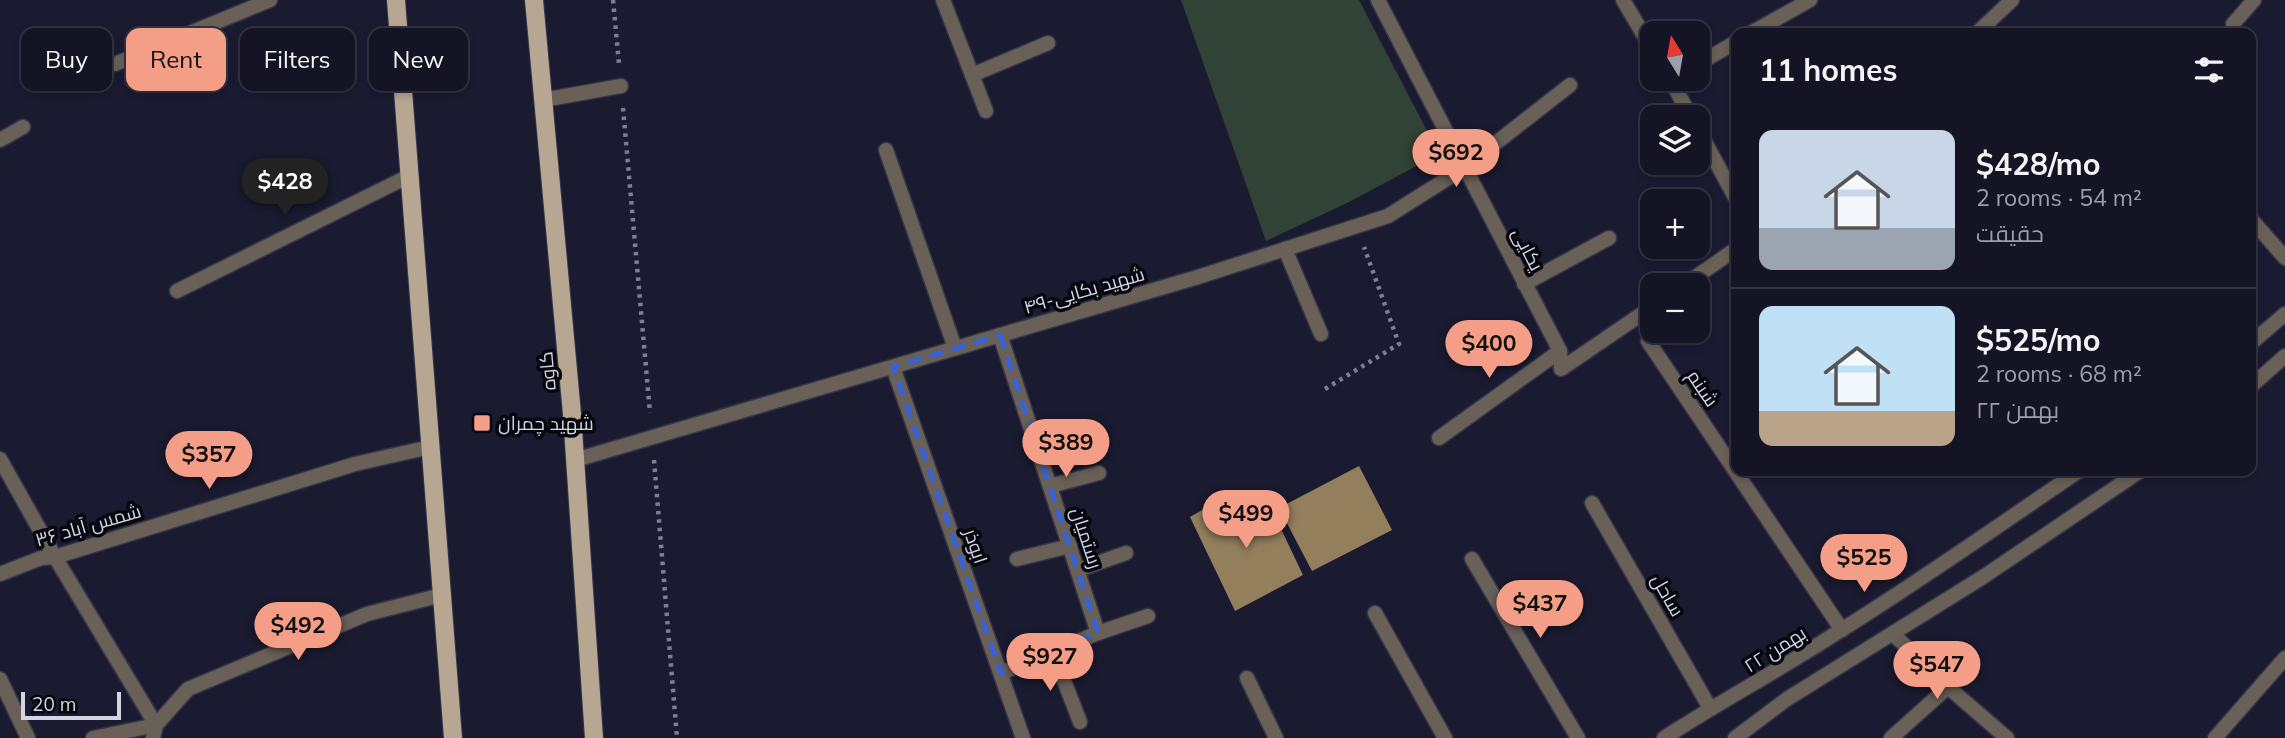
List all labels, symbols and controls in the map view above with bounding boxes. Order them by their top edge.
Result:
north arrow [1640,21,1710,91]
map controls [1640,21,1710,343]
chip: Buy [21,28,112,91]
chip: Rent [126,28,226,91]
chip: Filters [240,28,355,91]
chip: New [369,28,468,91]
text: 11 homes [1759,51,1898,89]
icon: filters [2190,51,2228,89]
button: layers [1640,105,1710,175]
pin: $692 [1415,130,1497,189]
text: $692 [1428,137,1484,166]
text: $428/mo [1976,145,2100,183]
pin: $428 [244,158,326,218]
icon: home [1815,158,1899,242]
text: $428 [257,166,313,195]
text: 2 rooms · 54 m² [1976,183,2142,212]
button: + [1640,189,1710,259]
text: حقیقت [1976,219,2044,248]
street label: یکایی [1507,223,1549,275]
street label: ۴۹-شهید بکایی [1021,261,1147,319]
button: − [1640,273,1710,343]
pin: $400 [1448,320,1530,380]
text: $525/mo [1976,321,2100,359]
text: $400 [1461,328,1517,357]
icon: home [1815,334,1899,418]
street label: کاوه [533,351,561,391]
text: 2 rooms · 68 m² [1976,359,2142,388]
street label: شبنم [1680,365,1724,412]
text: ۲۲ بهمن [1976,395,2059,424]
place label: شهید چمران [498,411,594,436]
marker: شهید چمران [472,413,492,433]
pin: $389 [1025,420,1107,479]
text: $389 [1038,427,1094,456]
pin: $357 [168,432,250,491]
text: $357 [181,439,237,468]
pin: $499 [1205,490,1287,550]
street label: شمس آباد ۳۶ [32,498,144,552]
text: $499 [1218,498,1274,527]
street label: رستمیان [1066,504,1108,572]
street label: ابوذر [959,524,993,567]
pin: $525 [1823,534,1905,594]
text: $525 [1836,542,1892,571]
street label: ساحل [1646,569,1690,621]
pin: $437 [1499,580,1581,640]
text: $437 [1512,588,1568,617]
pin: $492 [257,602,339,662]
text: $492 [270,610,326,639]
street label: ۲۲ بهمن [1739,621,1811,677]
pin: $927 [1009,634,1091,693]
text: $927 [1022,641,1078,670]
pin: $547 [1896,642,1978,701]
text: $547 [1909,649,1965,678]
scale bar [21,689,121,721]
text: 20 m [32,692,76,716]

